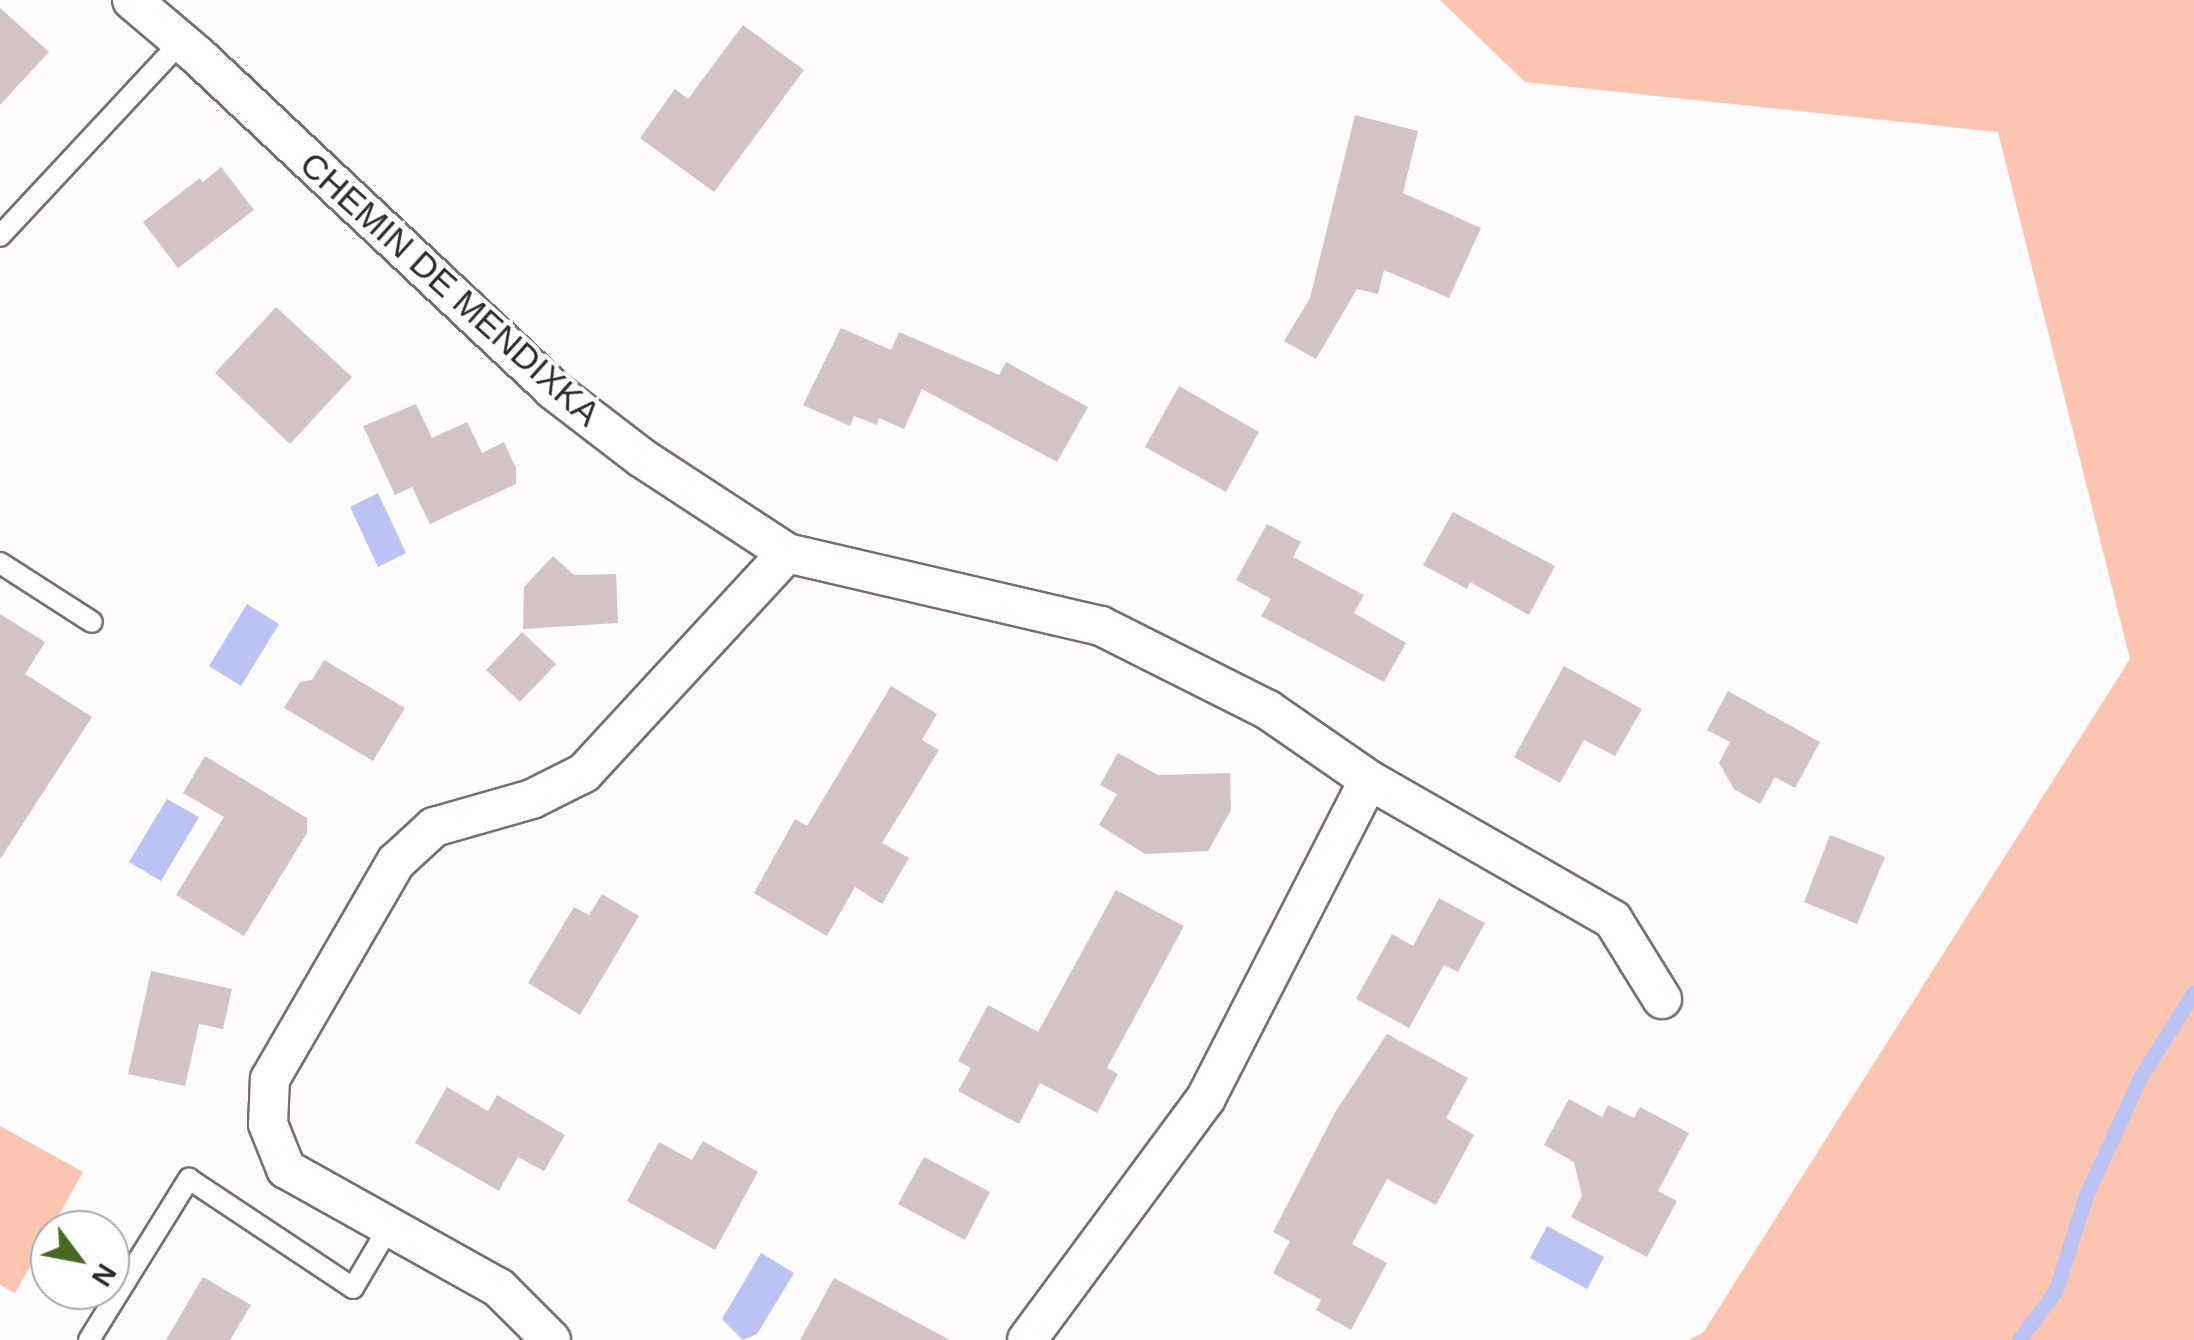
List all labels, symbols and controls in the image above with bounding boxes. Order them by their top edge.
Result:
street label: CHEMIN DE MENDIXKA [291,143,609,435]
north arrow [30,1210,130,1310]
text: N [86,1258,123,1292]

